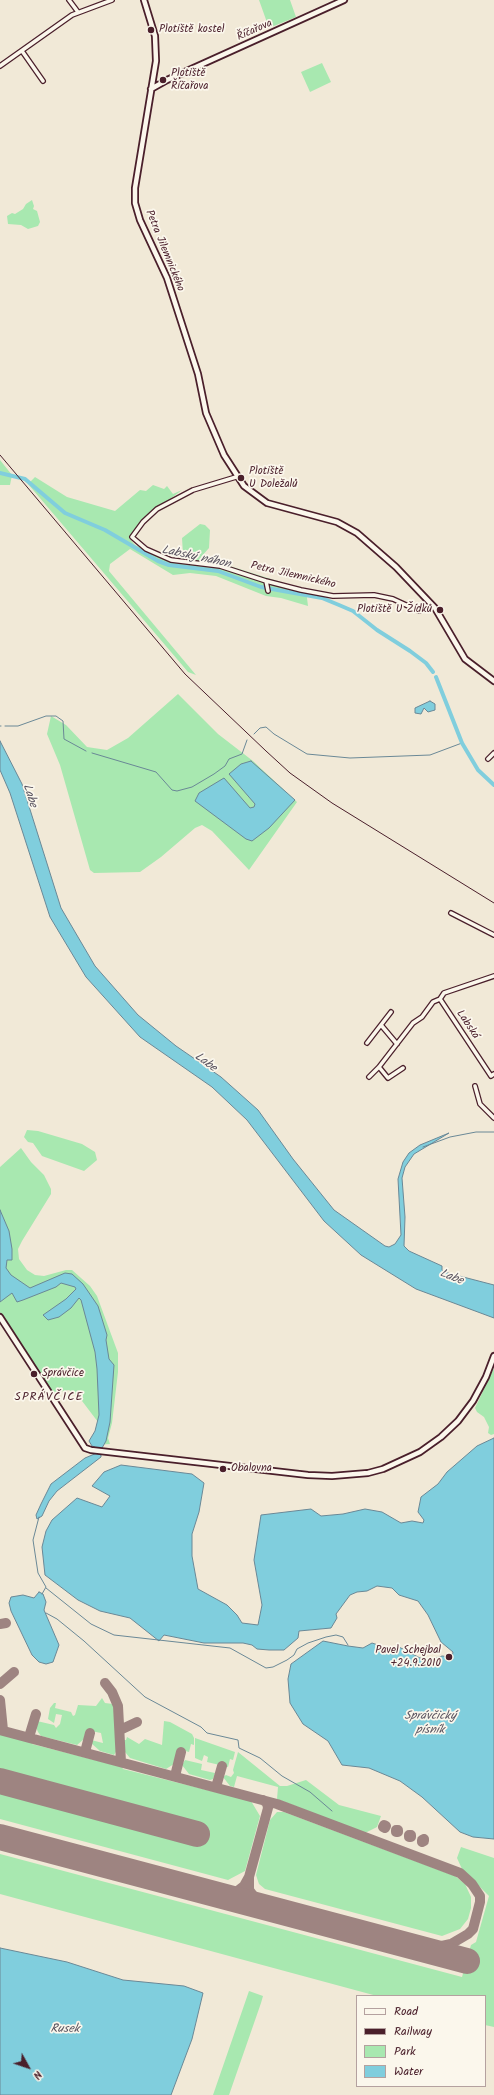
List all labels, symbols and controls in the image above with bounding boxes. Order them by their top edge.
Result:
street label: Říčařova [235,17,275,45]
place label: Plotiště kostel [159,23,224,37]
marker: Plotiště kostel [146,25,156,35]
place label: Plotiště Říčařova [171,67,208,93]
marker: Plotiště Říčařova [158,75,168,85]
street label: Petra Jilemnického [142,208,186,294]
place label: Plotiště U Doležalů [249,465,298,491]
marker: Plotiště U Doležalů [236,473,246,483]
water label: Labský náhon [160,544,232,572]
street label: Petra Jilemnického [249,560,337,592]
place label: Plotiště U Žídků [357,603,432,617]
marker: Plotiště U Žídků [435,605,445,615]
water label: Labe [18,782,40,810]
street label: Labská [453,1008,481,1042]
water label: Labe [191,1050,219,1076]
water label: Labe [437,1267,465,1289]
place label: Správčice [42,1367,84,1381]
marker: Správčice [29,1369,39,1379]
district label: SPRÁVČICE [15,1391,83,1405]
place label: Obalovna [231,1462,272,1476]
marker: Obalovna [218,1464,228,1474]
place label: Pavel Schejbal +24.9.2010 [375,1644,441,1670]
marker: Pavel Schejbal +24.9.2010 [444,1652,454,1662]
water label: Správčický písník [404,1710,456,1738]
legend [356,1995,486,2087]
text: Road [394,2002,418,2021]
text: Railway [394,2022,432,2041]
water label: Rusek [51,2023,79,2037]
text: Park [394,2042,416,2061]
north arrow [8,2047,48,2087]
text: Water [394,2062,423,2081]
text: N [28,2066,46,2083]

